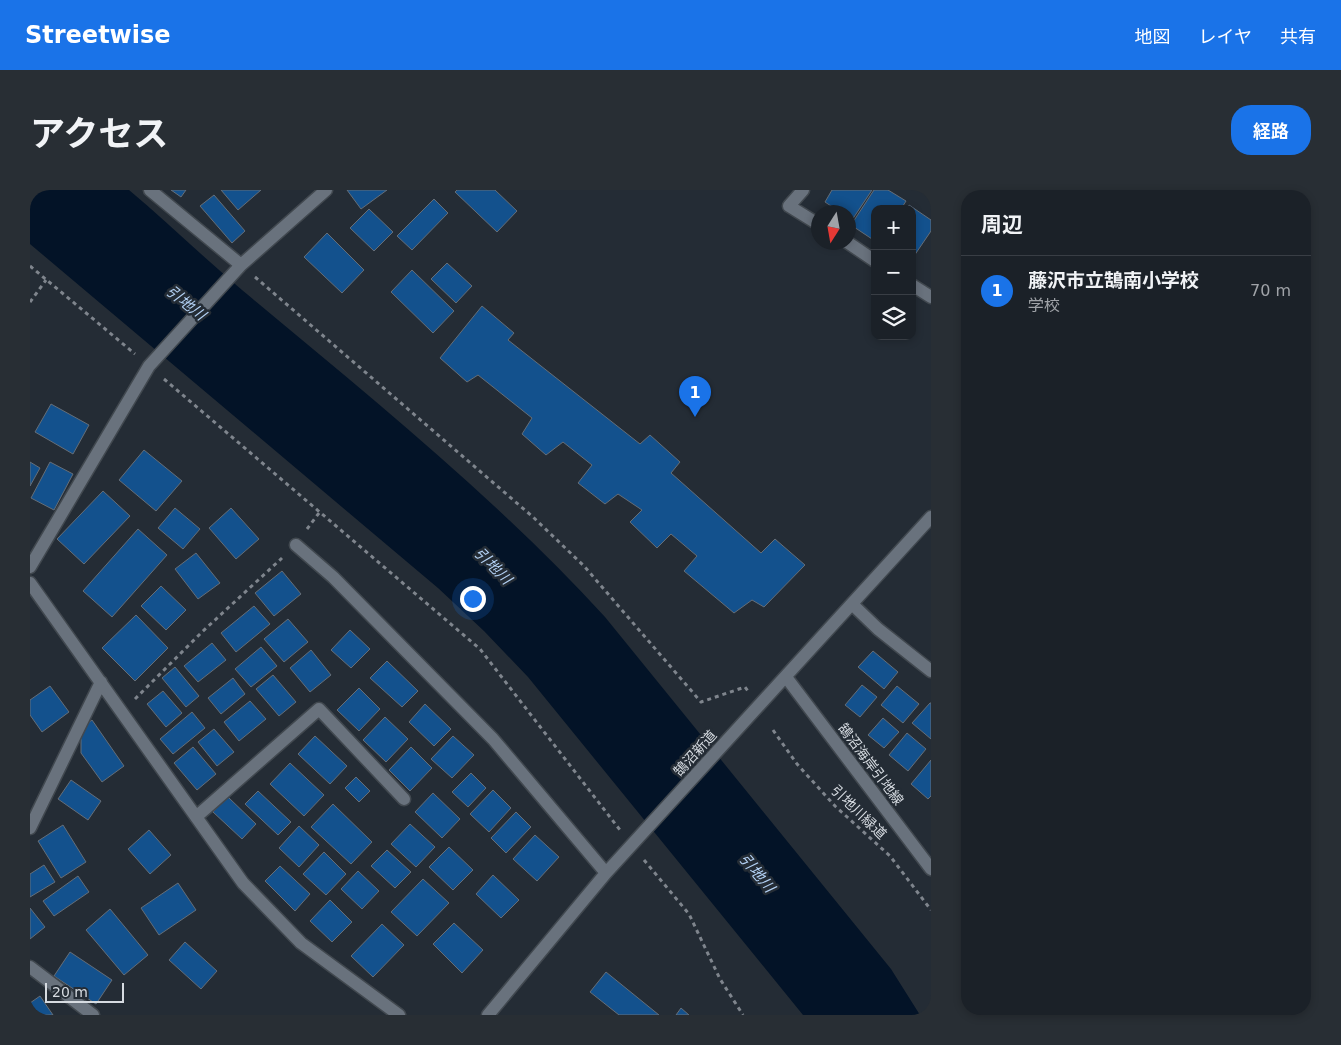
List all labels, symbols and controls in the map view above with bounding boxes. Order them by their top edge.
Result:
text: Streetwise [25,21,171,49]
text: 地図 [1135,26,1171,47]
text: レイヤ [1199,26,1252,47]
text: 共有 [1280,26,1316,47]
button: 経路 [1231,105,1311,155]
text: アクセス [30,114,168,154]
north arrow [811,205,856,250]
map controls [871,205,916,340]
button: + [871,205,916,250]
text: 周辺 [981,213,1023,237]
button: − [871,250,916,295]
text: 藤沢市立鵠南小学校 [1028,269,1199,291]
text: 1 [991,281,1003,300]
text: 70 m [1250,281,1291,300]
water label: 引地川 [163,282,211,325]
button: layers [871,295,916,340]
text: 学校 [1028,296,1060,315]
pin: 1 [679,376,711,417]
water label: 引地川 [471,544,517,590]
your location [460,586,486,612]
street label: 鵠沼海岸引地線 [835,720,907,808]
street label: 鵠沼新道 [670,727,720,779]
street label: 引地川緑道 [828,782,890,842]
water label: 引地川 [736,850,780,898]
scale bar [45,980,124,1003]
text: 20 m [52,984,88,1000]

